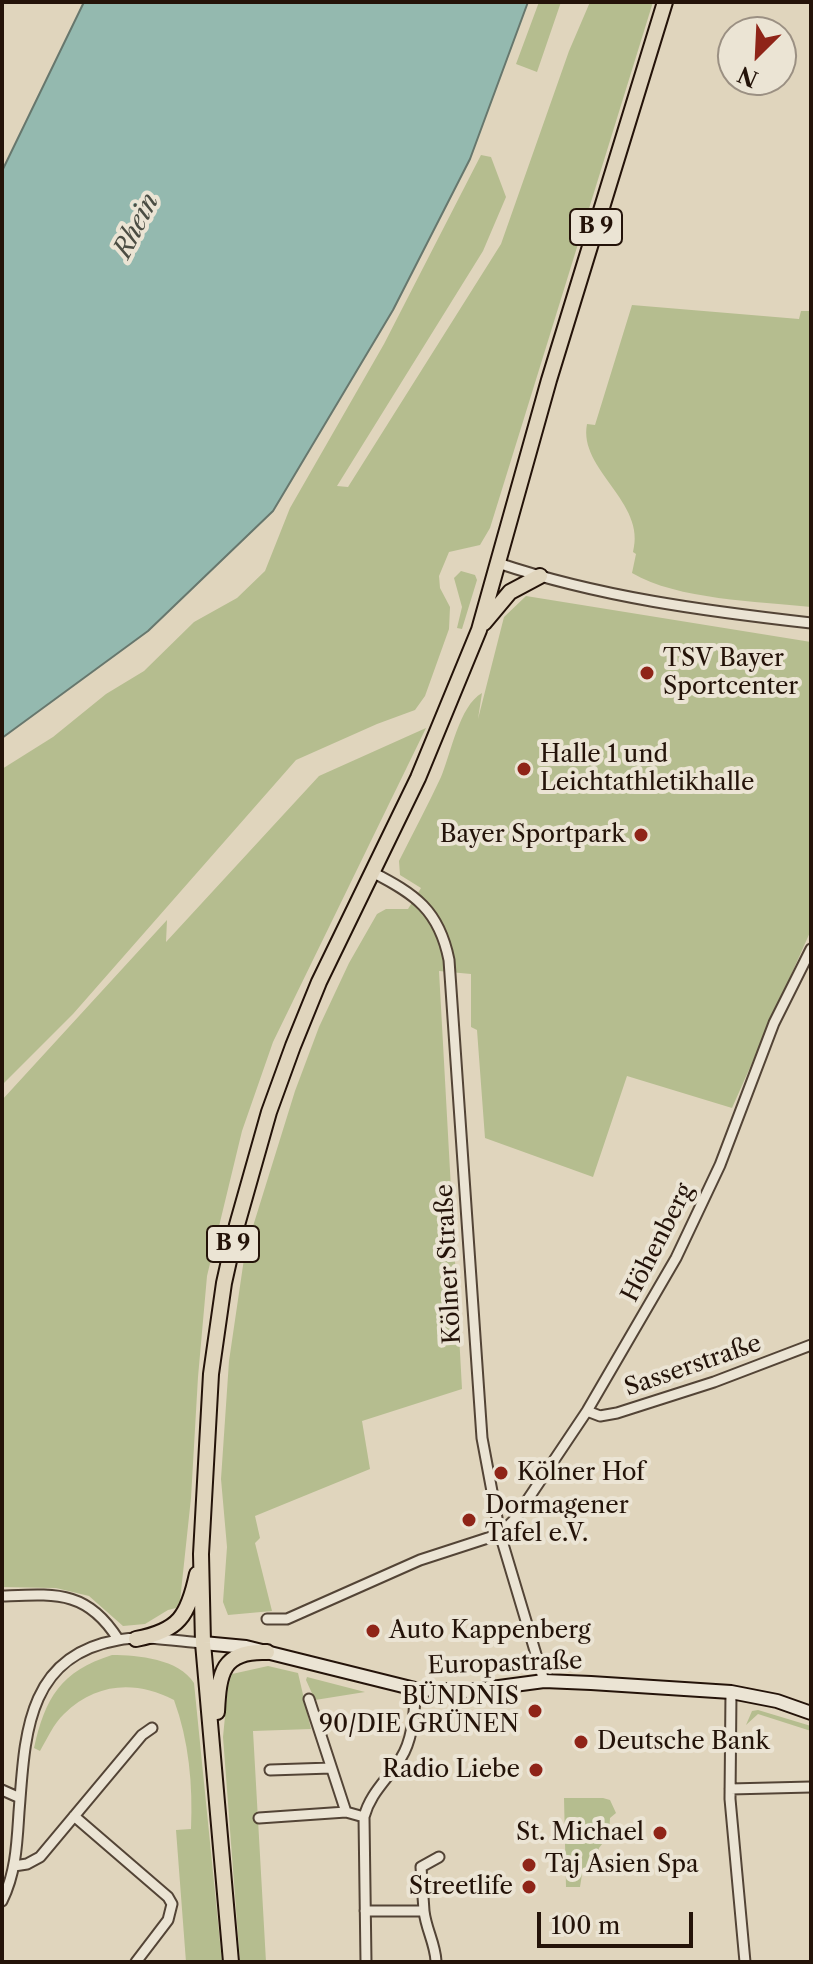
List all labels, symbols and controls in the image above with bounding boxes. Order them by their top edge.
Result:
north arrow [717,16,797,96]
text: N [734,60,762,93]
water label: Rhein [108,189,166,263]
road number: B 9 [570,209,622,245]
place label: TSV Bayer Sportcenter [663,645,798,701]
marker: TSV Bayer Sportcenter [638,664,656,682]
place label: Halle 1 und Leichtathletikhalle [540,741,754,797]
marker: Halle 1 und Leichtathletikhalle [515,760,533,778]
place label: Bayer Sportpark [440,821,625,849]
marker: Bayer Sportpark [632,826,650,844]
street label: Höhenberg [616,1179,700,1307]
street label: Kölner Straße [430,1183,468,1345]
road number: B 9 [207,1226,259,1262]
street label: Sasserstraße [621,1329,765,1403]
place label: Kölner Hof [517,1459,645,1487]
marker: Kölner Hof [492,1464,510,1482]
place label: Dormagener Tafel e.V. [485,1492,629,1548]
marker: Dormagener Tafel e.V. [460,1511,478,1529]
place label: Auto Kappenberg [389,1617,591,1645]
marker: Auto Kappenberg [364,1622,382,1640]
street label: Europastraße [427,1647,583,1681]
place label: BÜNDNIS 90/DIE GRÜNEN [319,1683,519,1739]
marker: BÜNDNIS 90/DIE GRÜNEN [526,1702,544,1720]
place label: Deutsche Bank [597,1728,769,1756]
marker: Deutsche Bank [572,1733,590,1751]
place label: Radio Liebe [382,1756,520,1784]
marker: Radio Liebe [527,1761,545,1779]
place label: St. Michael [516,1819,644,1847]
marker: St. Michael [651,1824,669,1842]
place label: Taj Asien Spa [545,1851,699,1879]
marker: Taj Asien Spa [520,1856,538,1874]
place label: Streetlife [409,1873,513,1901]
marker: Streetlife [520,1878,538,1896]
scale bar [541,1896,697,1946]
text: 100 m [551,1911,620,1940]

